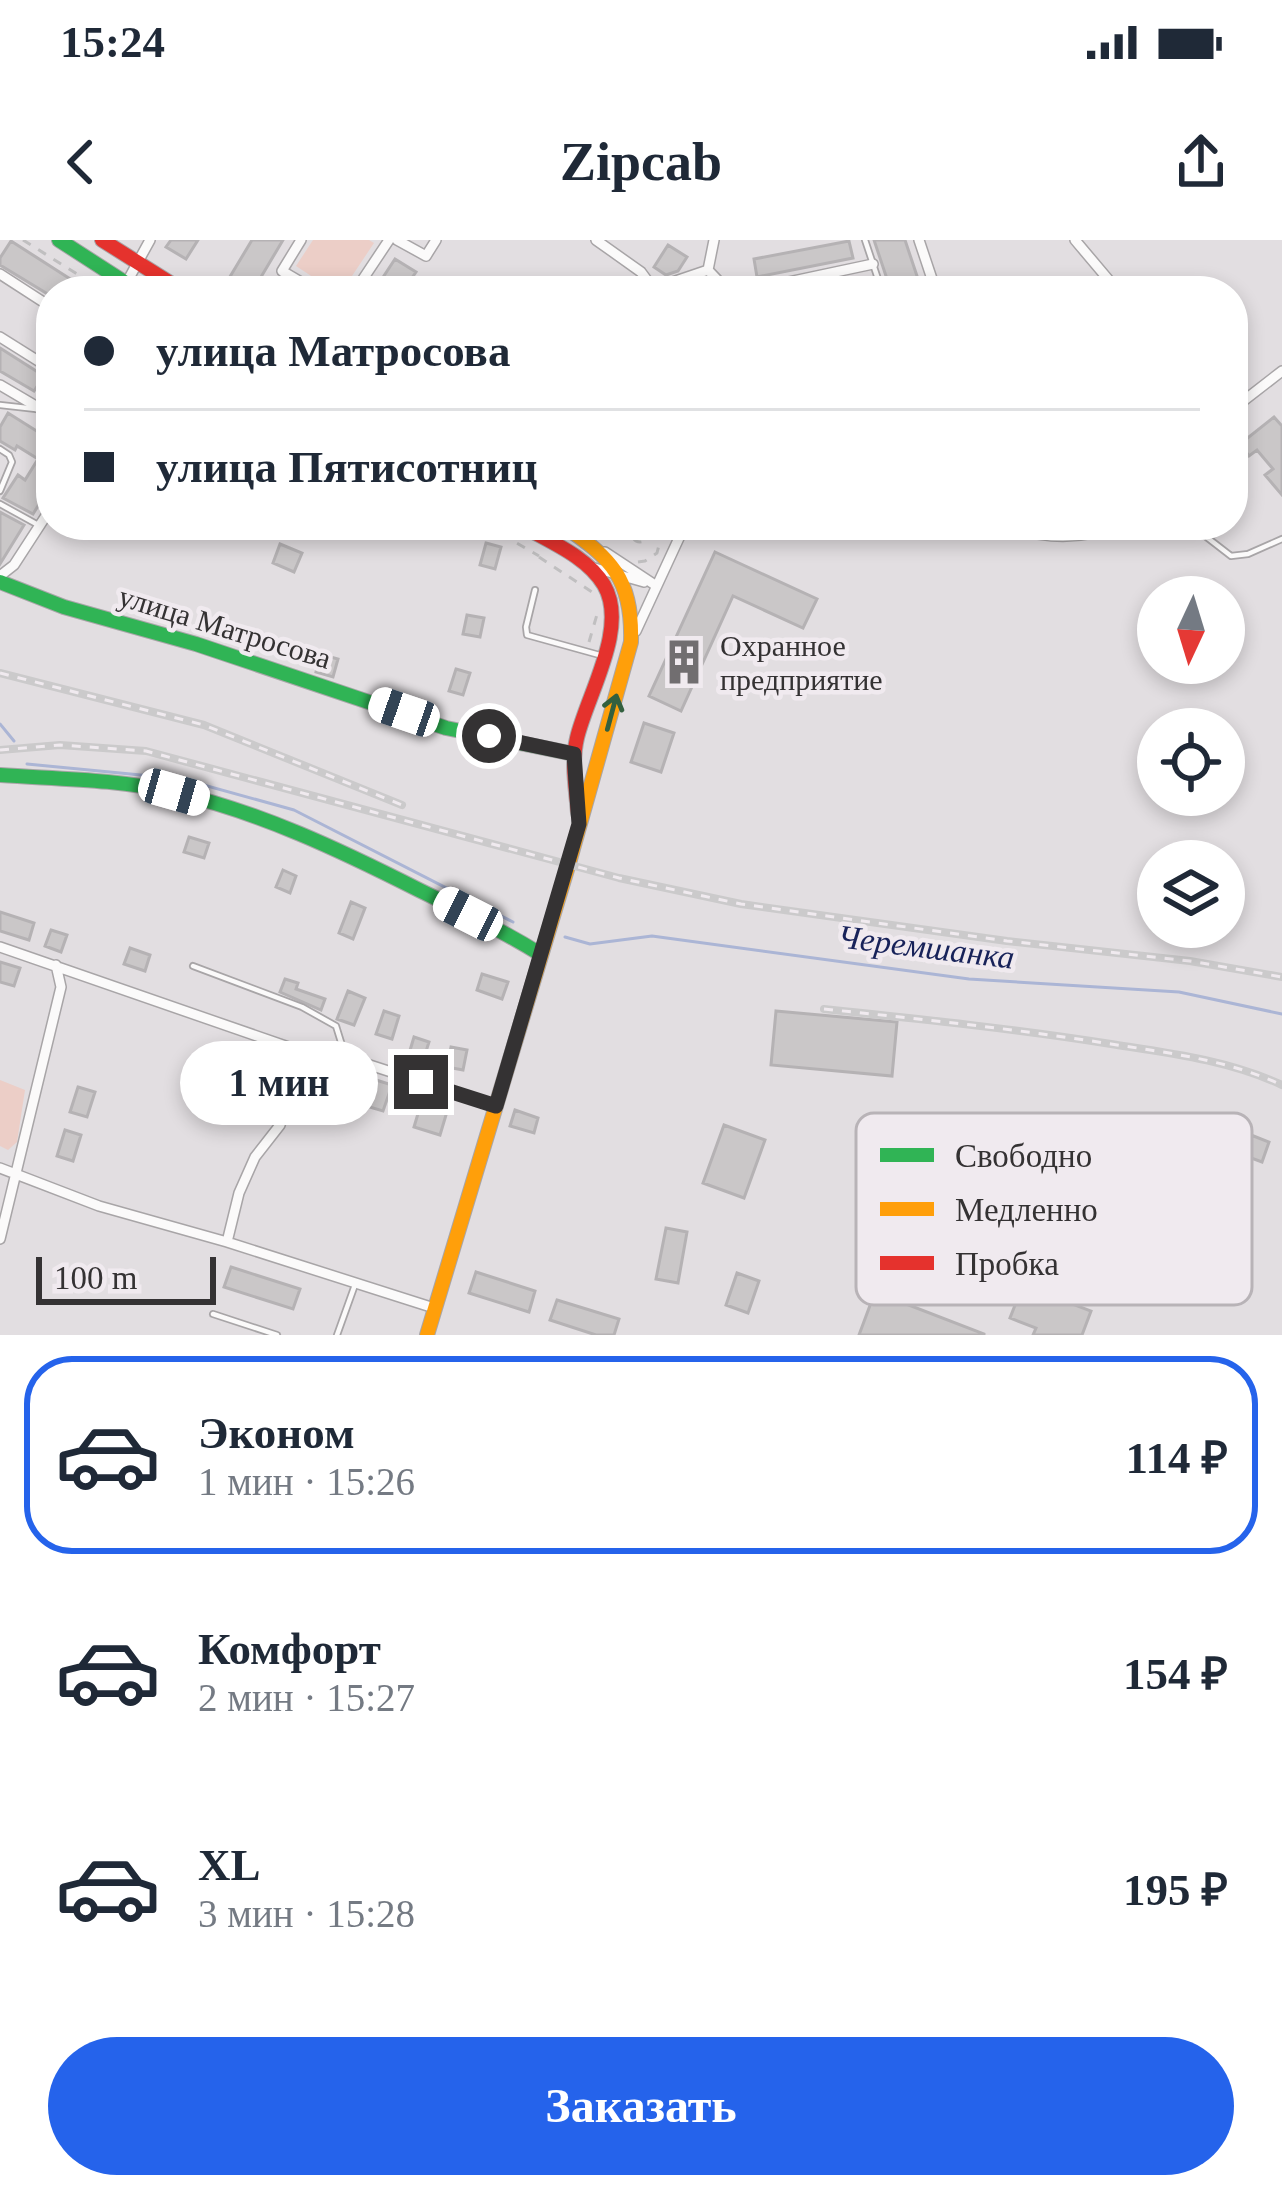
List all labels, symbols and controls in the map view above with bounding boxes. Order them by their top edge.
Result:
text: 15:24 [60,17,165,67]
icon: back [48,129,114,195]
icon: share [1168,129,1234,195]
text: Zipcab [560,132,722,192]
text: улица Матросова [156,326,510,376]
text: улица Пятисотниц [156,442,537,492]
north arrow [1137,576,1245,684]
map controls [1137,576,1245,948]
street label: улица Матросова [115,579,335,675]
place label: Охранное предприятие [720,629,883,696]
building icon: Охранное предприятие [659,637,709,687]
car [364,683,444,741]
one-way arrow [603,694,625,732]
button: locate [1137,708,1245,816]
route start [462,709,516,763]
car [134,765,214,819]
button: layers [1137,840,1245,948]
car [428,882,508,946]
water label: Черемшанка [836,918,1016,976]
callout: 1 мин [181,1040,379,1124]
route end [394,1055,448,1109]
text: 1 мин [229,1061,329,1104]
legend [856,1113,1252,1305]
text: Свободно [955,1138,1092,1174]
text: Медленно [955,1192,1098,1228]
text: Пробка [955,1246,1059,1282]
scale bar [36,1251,216,1304]
text: 100 m [54,1260,137,1296]
icon: car [54,1401,162,1509]
text: Эконом [198,1408,355,1458]
text: 114 ₽ [1126,1433,1228,1483]
text: 1 мин · 15:26 [198,1460,415,1503]
icon: car [54,1617,162,1725]
text: Комфорт [198,1624,381,1674]
text: 154 ₽ [1123,1649,1228,1699]
text: 2 мин · 15:27 [198,1676,415,1719]
icon: car [54,1833,162,1941]
text: XL [198,1840,261,1890]
text: 195 ₽ [1123,1865,1228,1915]
text: 3 мин · 15:28 [198,1892,415,1935]
button: Заказать [48,2037,1234,2175]

